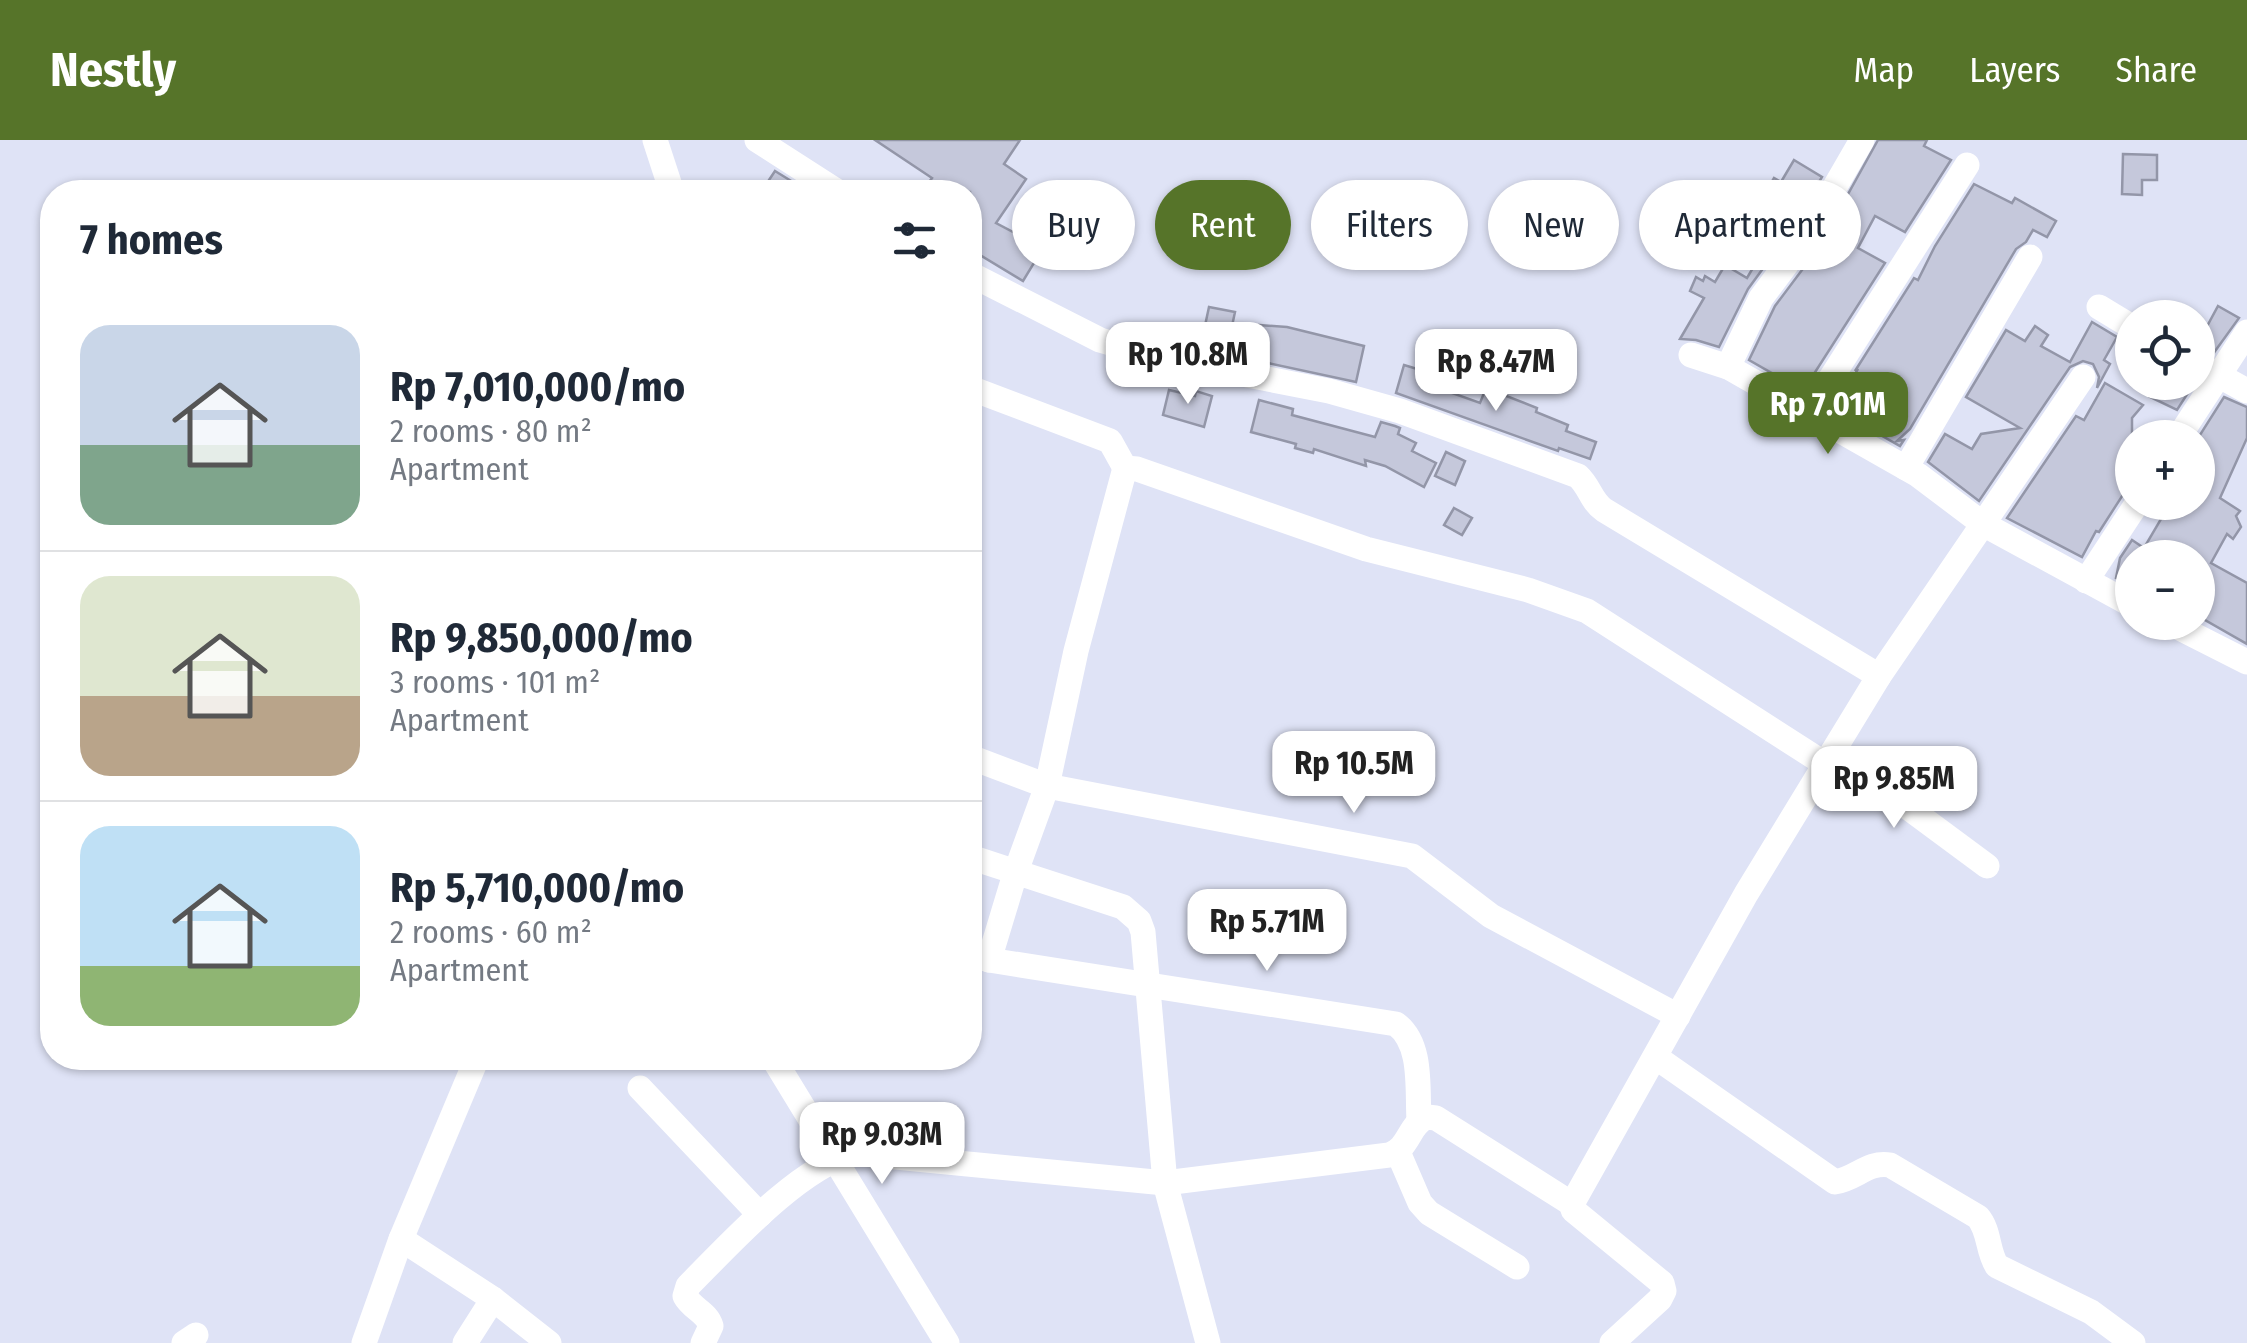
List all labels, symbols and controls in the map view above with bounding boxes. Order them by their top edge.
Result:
text: Nestly [50,41,176,99]
text: Map [1854,49,1914,91]
text: Layers [1969,49,2061,91]
text: Share [2116,49,2197,91]
chip: Buy [1012,180,1135,270]
chip: Rent [1155,180,1291,270]
chip: Filters [1311,180,1468,270]
chip: New [1488,180,1619,270]
chip: Apartment [1639,180,1861,270]
icon: filters [887,213,942,268]
text: 7 homes [80,215,223,265]
map controls [2115,300,2215,640]
button: locate [2115,300,2215,400]
pin: Rp 10.8M [1085,322,1291,407]
pin: Rp 8.47M [1393,329,1599,414]
text: Rp 10.8M [1128,335,1248,373]
text: Rp 8.47M [1437,342,1555,380]
text: Rp 7,010,000/mo [390,362,685,412]
icon: home [160,365,280,485]
pin: Rp 7.01M [1725,372,1931,457]
text: Rp 7.01M [1770,385,1886,423]
text: 2 rooms · 80 m² [390,412,592,450]
button: + [2115,420,2215,520]
text: Apartment [390,450,529,488]
button: − [2115,540,2215,640]
text: Rp 9,850,000/mo [390,613,693,663]
icon: home [160,616,280,736]
text: 3 rooms · 101 m² [390,663,600,701]
text: Apartment [390,701,529,739]
pin: Rp 10.5M [1251,731,1457,816]
text: Rp 10.5M [1294,744,1414,782]
pin: Rp 9.85M [1791,746,1997,831]
text: Rp 9.85M [1833,759,1955,797]
text: Rp 5,710,000/mo [390,863,684,913]
icon: home [160,866,280,986]
pin: Rp 5.71M [1164,889,1370,974]
text: Rp 5.71M [1209,902,1325,940]
text: 2 rooms · 60 m² [390,913,592,951]
text: Apartment [390,951,529,989]
pin: Rp 9.03M [779,1102,985,1187]
text: Rp 9.03M [822,1115,942,1153]

